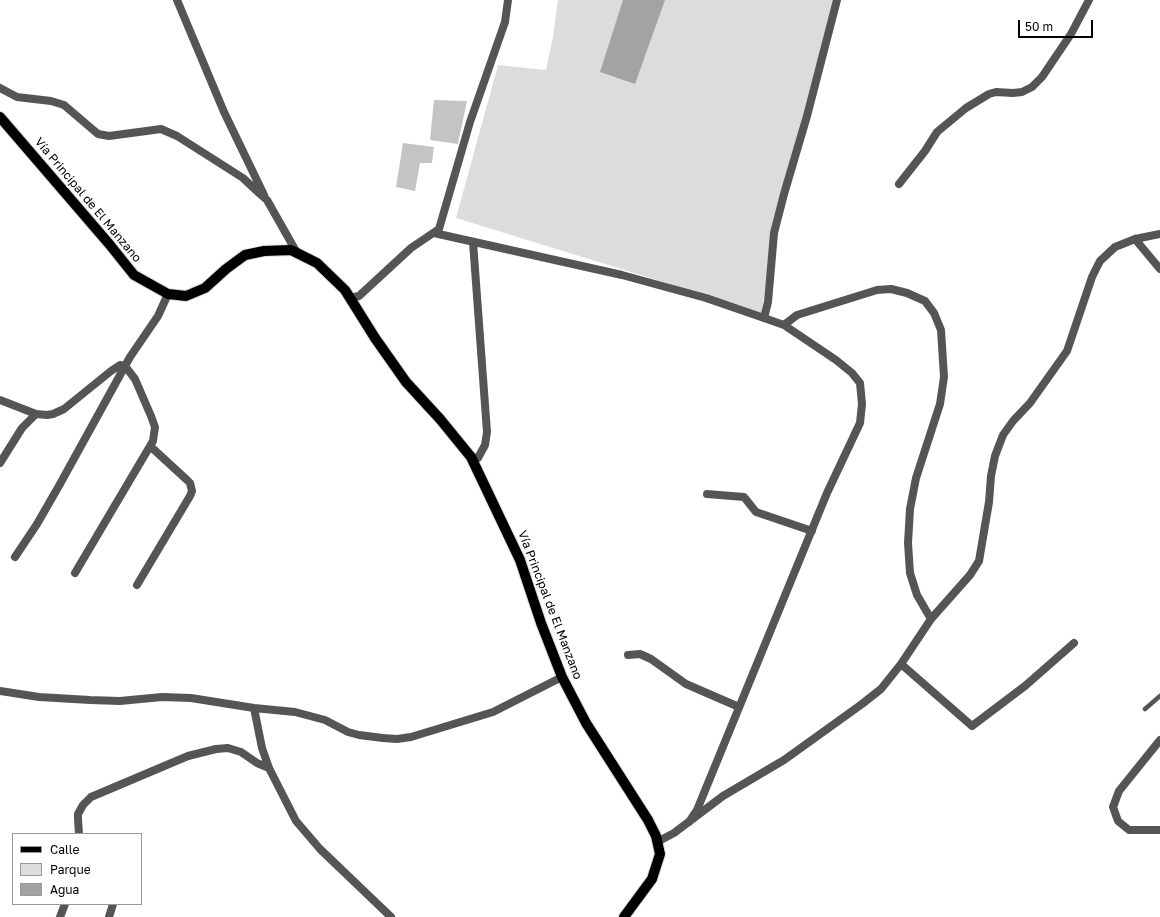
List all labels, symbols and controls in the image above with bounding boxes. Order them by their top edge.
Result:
scale bar [1020,12,1095,38]
text: 50 m [1025,19,1053,34]
street label: Vía Principal de El Manzano [32,135,144,265]
street label: Vía Principal de El Manzano [515,528,585,682]
legend [12,833,142,905]
text: Calle [50,842,79,857]
text: Parque [50,862,91,877]
text: Agua [50,882,79,897]

